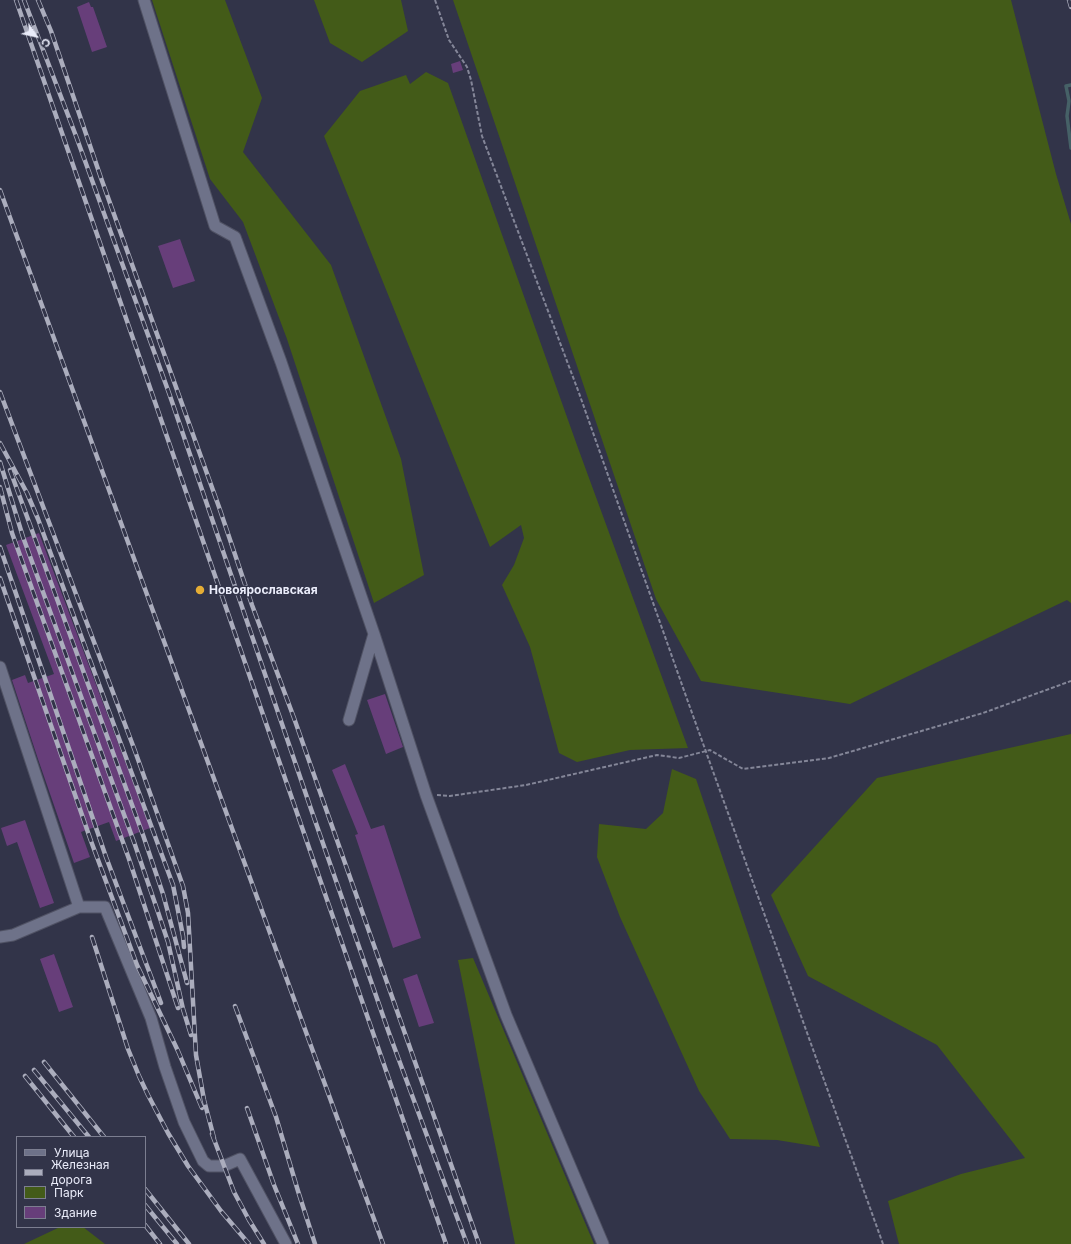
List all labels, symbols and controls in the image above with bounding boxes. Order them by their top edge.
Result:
north arrow [16,16,56,56]
text: С [38,35,54,50]
place label: Новоярославская [209,583,318,597]
marker: Новоярославская [194,584,206,596]
legend [16,1136,146,1228]
text: Улица [54,1145,89,1160]
text: Железная дорога [51,1157,109,1187]
text: Парк [54,1185,84,1200]
text: Здание [54,1205,97,1220]

